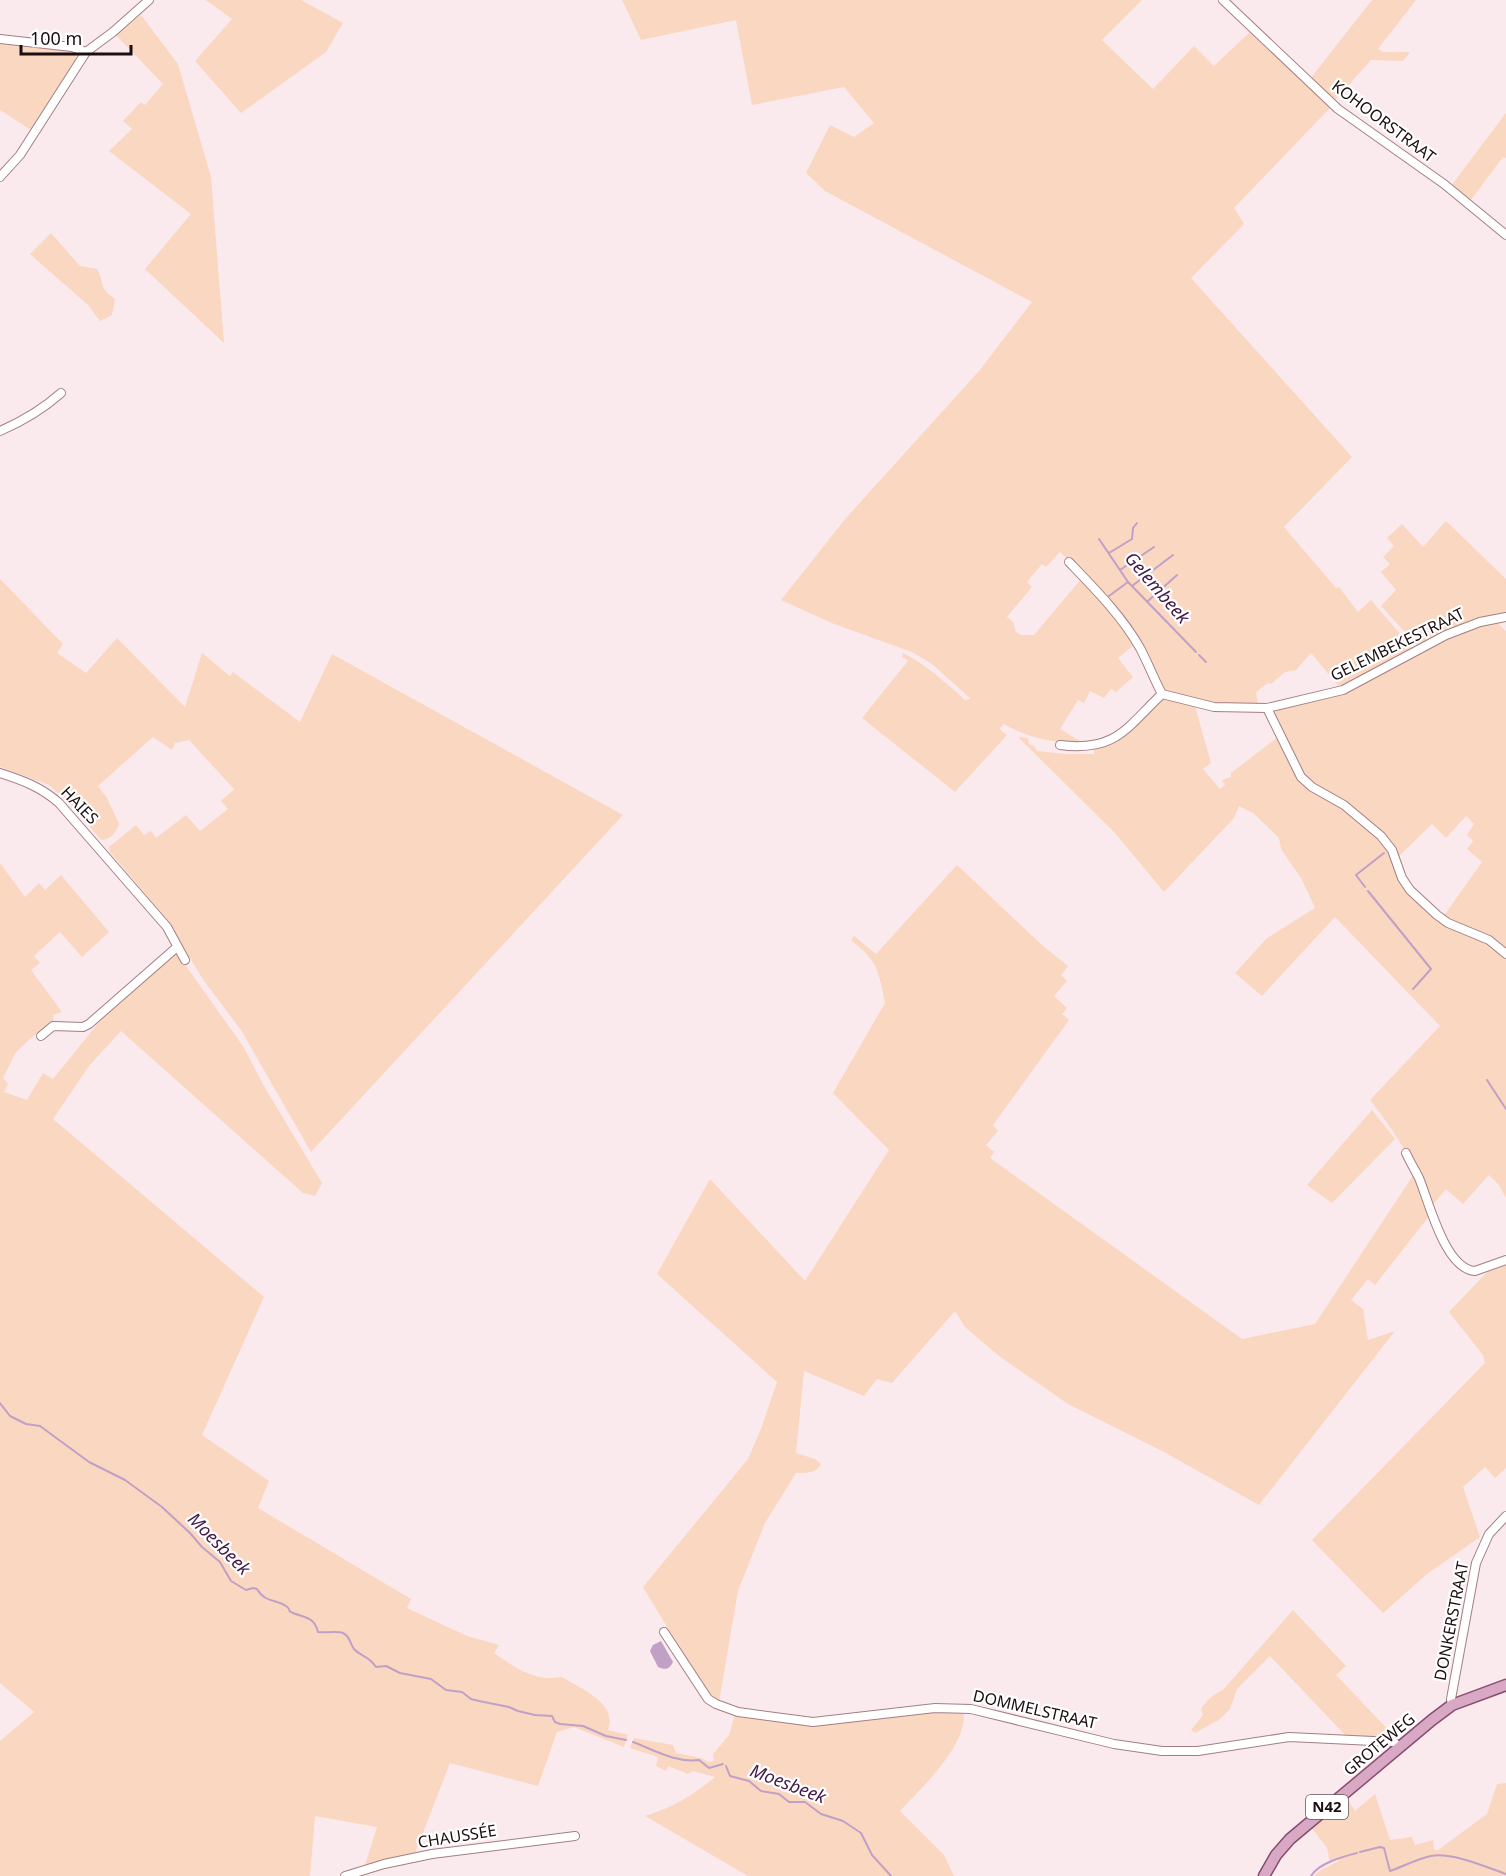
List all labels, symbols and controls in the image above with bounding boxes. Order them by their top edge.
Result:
scale bar [21,18,130,56]
text: 100 m [30,26,82,50]
street label: KOHOORSTRAAT [1328,75,1441,167]
water label: Gelembeek [1120,546,1196,629]
street label: GELEMBEKESTRAAT [1326,602,1468,686]
street label: HAIES [56,781,104,829]
water label: Moesbeek [183,1507,257,1581]
street label: DONKERSTRAAT [1429,1559,1473,1682]
street label: DOMMELSTRAAT [971,1684,1099,1734]
street label: GROTEWEG [1339,1708,1419,1780]
water label: Moesbeek [747,1758,831,1809]
road number: N42 [1306,1795,1348,1819]
street label: CHAUSSÉE [416,1819,498,1853]

